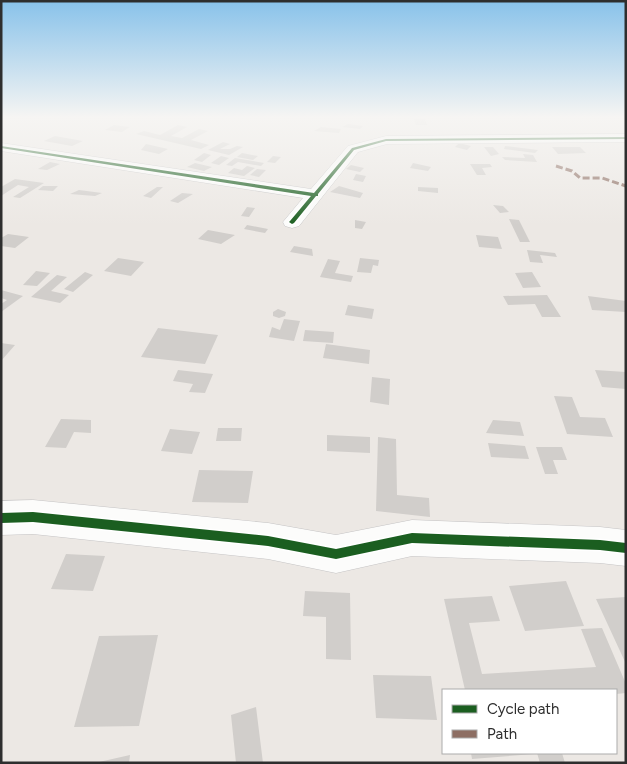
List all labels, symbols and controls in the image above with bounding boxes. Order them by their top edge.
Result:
legend [442,689,617,754]
text: Cycle path [487,700,559,718]
text: Path [487,725,517,743]

